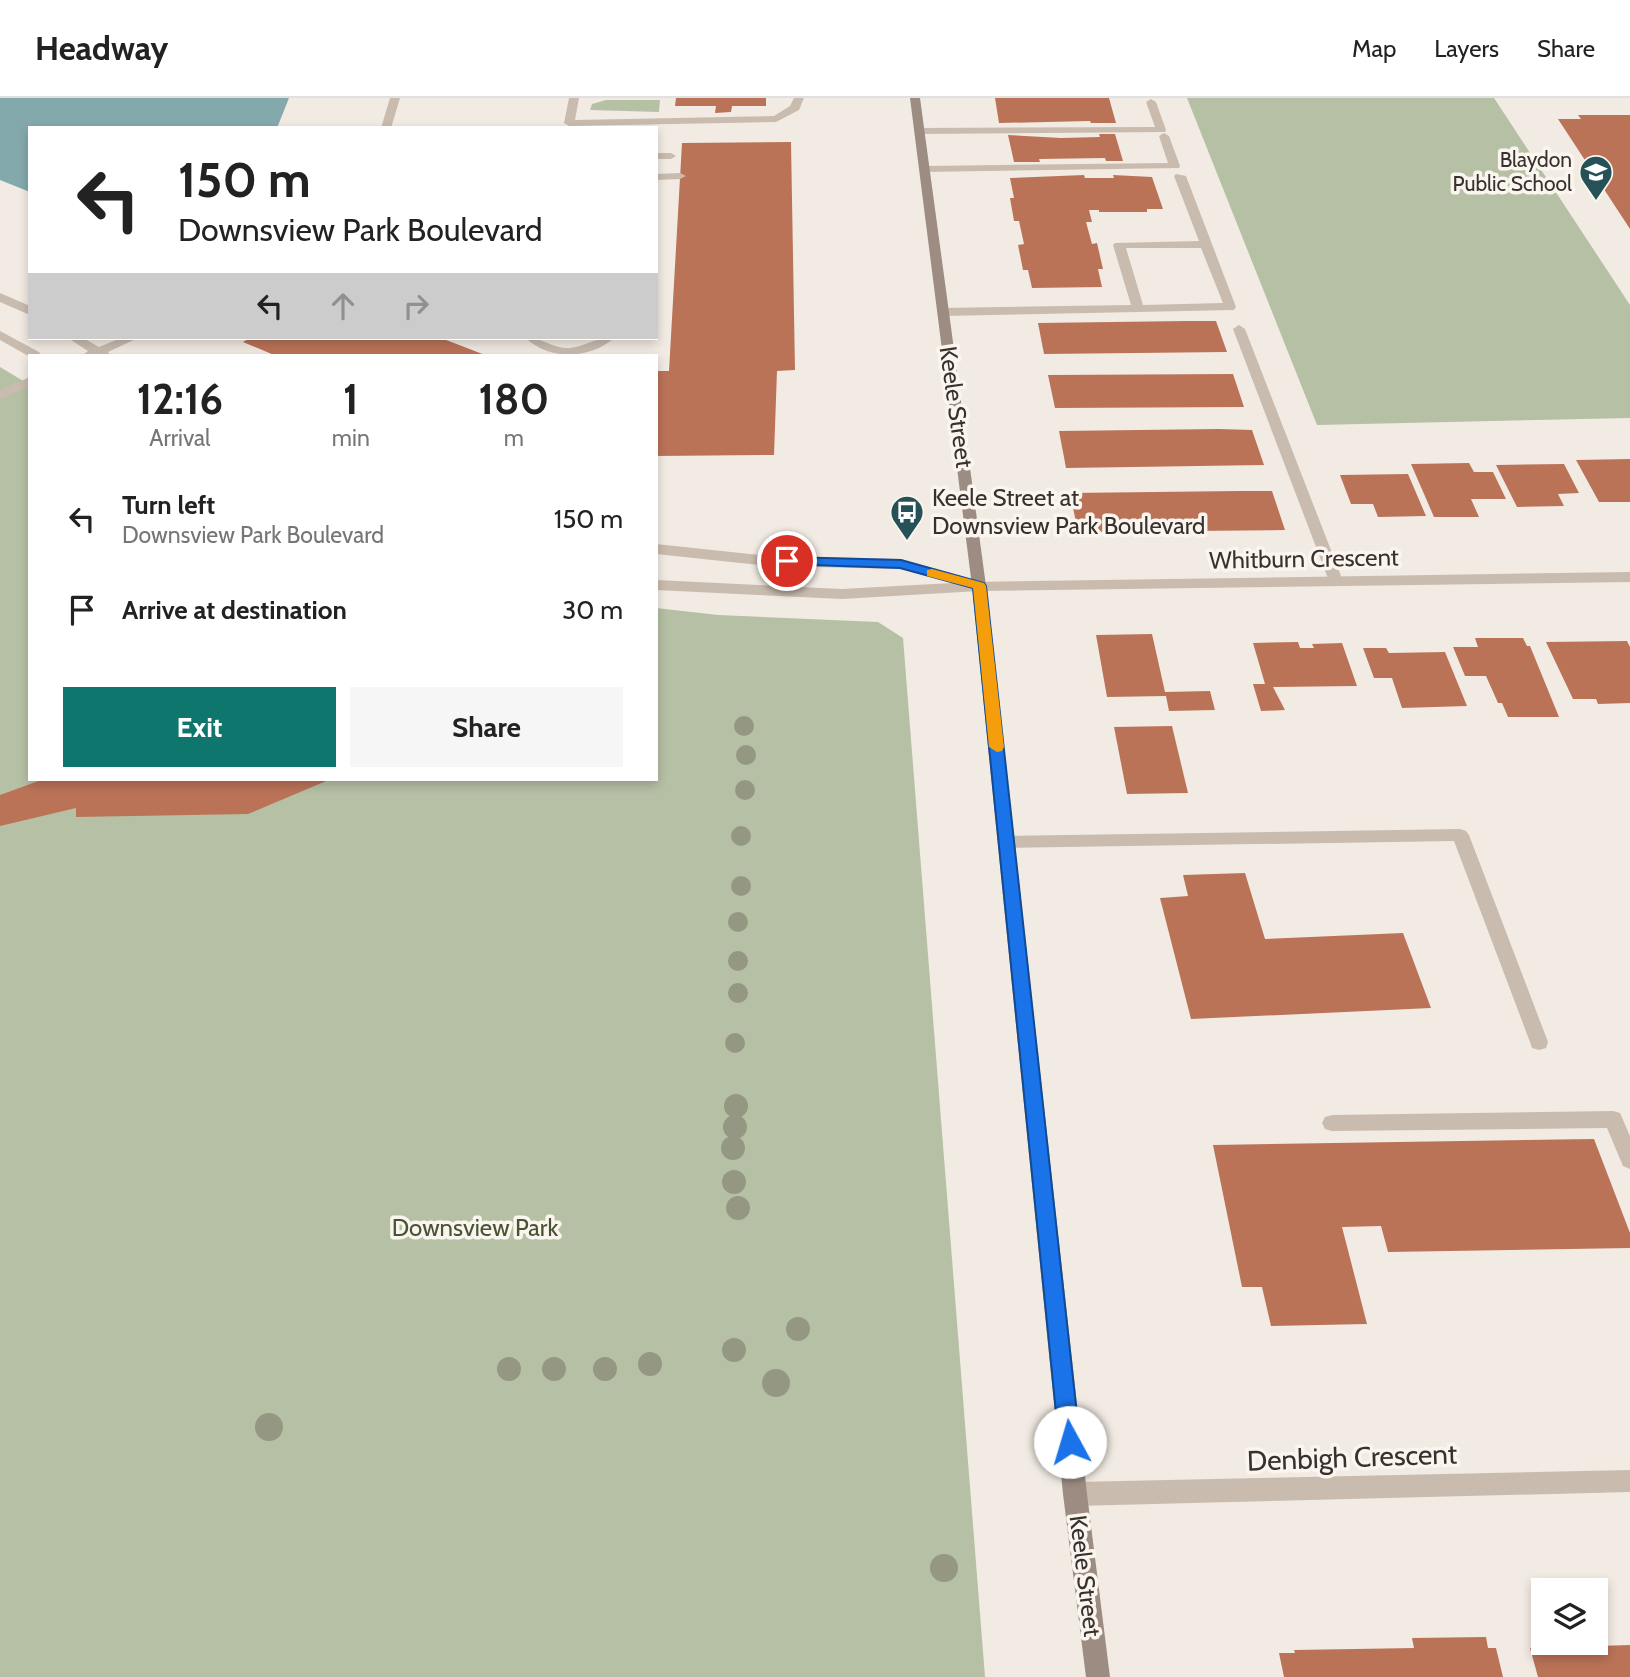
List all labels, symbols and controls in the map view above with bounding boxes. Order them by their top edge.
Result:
text: Headway [35,28,168,68]
text: Map [1352,34,1396,63]
text: Layers [1434,34,1499,63]
text: Share [1537,34,1595,63]
place label: Blaydon Public School [1453,147,1572,196]
text: 150 m [178,150,311,209]
school or university icon: Blaydon Public School [1577,153,1615,202]
icon: left [63,154,154,245]
text: Downsview Park Boulevard [178,210,543,249]
icon: left [251,287,289,325]
icon: ahead [324,287,362,325]
icon: right [397,287,435,325]
street label: Keele Street [934,344,979,469]
text: 12:16 [137,373,223,425]
text: 1 [343,373,359,425]
text: 180 [479,373,549,425]
text: Arrival [149,424,211,452]
text: min [332,424,370,452]
text: m [504,424,524,452]
place label: Keele Street at Downsview Park Boulevard [932,483,1205,540]
text: Turn left [122,489,215,521]
bus stop icon: Keele Street at Downsview Park Boulevard [888,493,926,542]
icon: left [63,500,101,538]
text: 150 m [554,503,623,535]
text: Downsview Park Boulevard [122,521,384,549]
pin [757,531,817,591]
icon: arrive [768,542,806,580]
street label: Whitburn Crescent [1209,542,1399,575]
icon: arrive [63,591,101,629]
text: Arrive at destination [122,594,347,626]
text: 30 m [562,594,623,626]
button: Exit [63,687,336,767]
button: Share [350,687,623,767]
park label: Downsview Park [392,1213,558,1242]
position arrow [1033,1405,1107,1479]
street label: Denbigh Crescent [1246,1436,1458,1478]
street label: Keele Street [1064,1513,1107,1638]
map controls [1531,1578,1608,1655]
button: layers [1531,1578,1608,1655]

